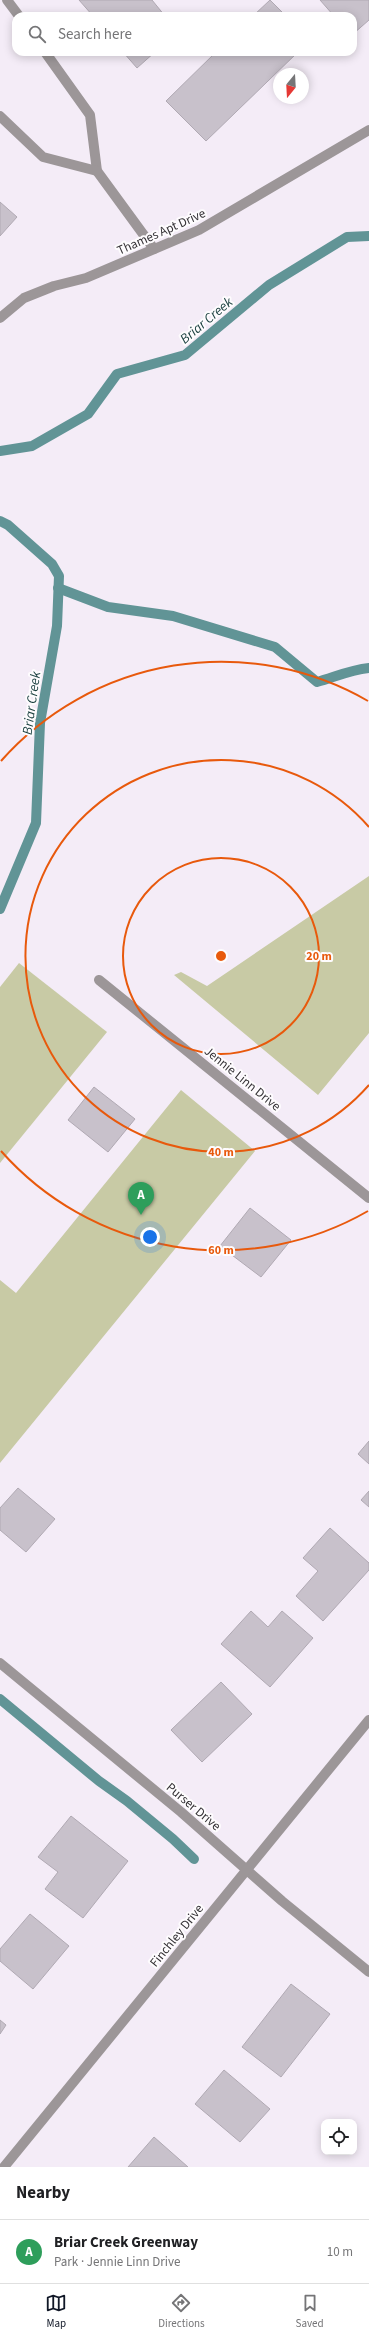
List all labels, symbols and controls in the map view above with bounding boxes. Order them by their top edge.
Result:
search box [12,12,357,56]
icon: search [26,23,48,45]
text: Search here [58,24,132,45]
north arrow [273,68,309,104]
street label: Thames Apt Drive [114,204,209,259]
water label: Briar Creek [176,292,238,349]
water label: Briar Creek [18,670,46,736]
text: 20 m [306,948,332,965]
centre of rings [214,949,228,963]
street label: Jennie Linn Drive [200,1042,284,1115]
text: 40 m [208,1144,234,1161]
pin: A [128,1182,154,1215]
your location [140,1227,160,1247]
text: 60 m [208,1242,234,1259]
street label: Purser Drive [162,1779,224,1835]
street label: Finchley Drive [146,1900,208,1971]
map controls [321,2119,357,2155]
button: locate [321,2119,357,2155]
text: Nearby [16,2181,70,2205]
text: Briar Creek Greenway [54,2232,198,2253]
text: A [25,2243,33,2261]
text: 10 m [327,2243,353,2261]
text: Park · Jennie Linn Drive [54,2253,180,2271]
tab: Map [45,2292,67,2331]
tab: Directions [158,2292,205,2331]
tab: Saved [296,2292,324,2331]

